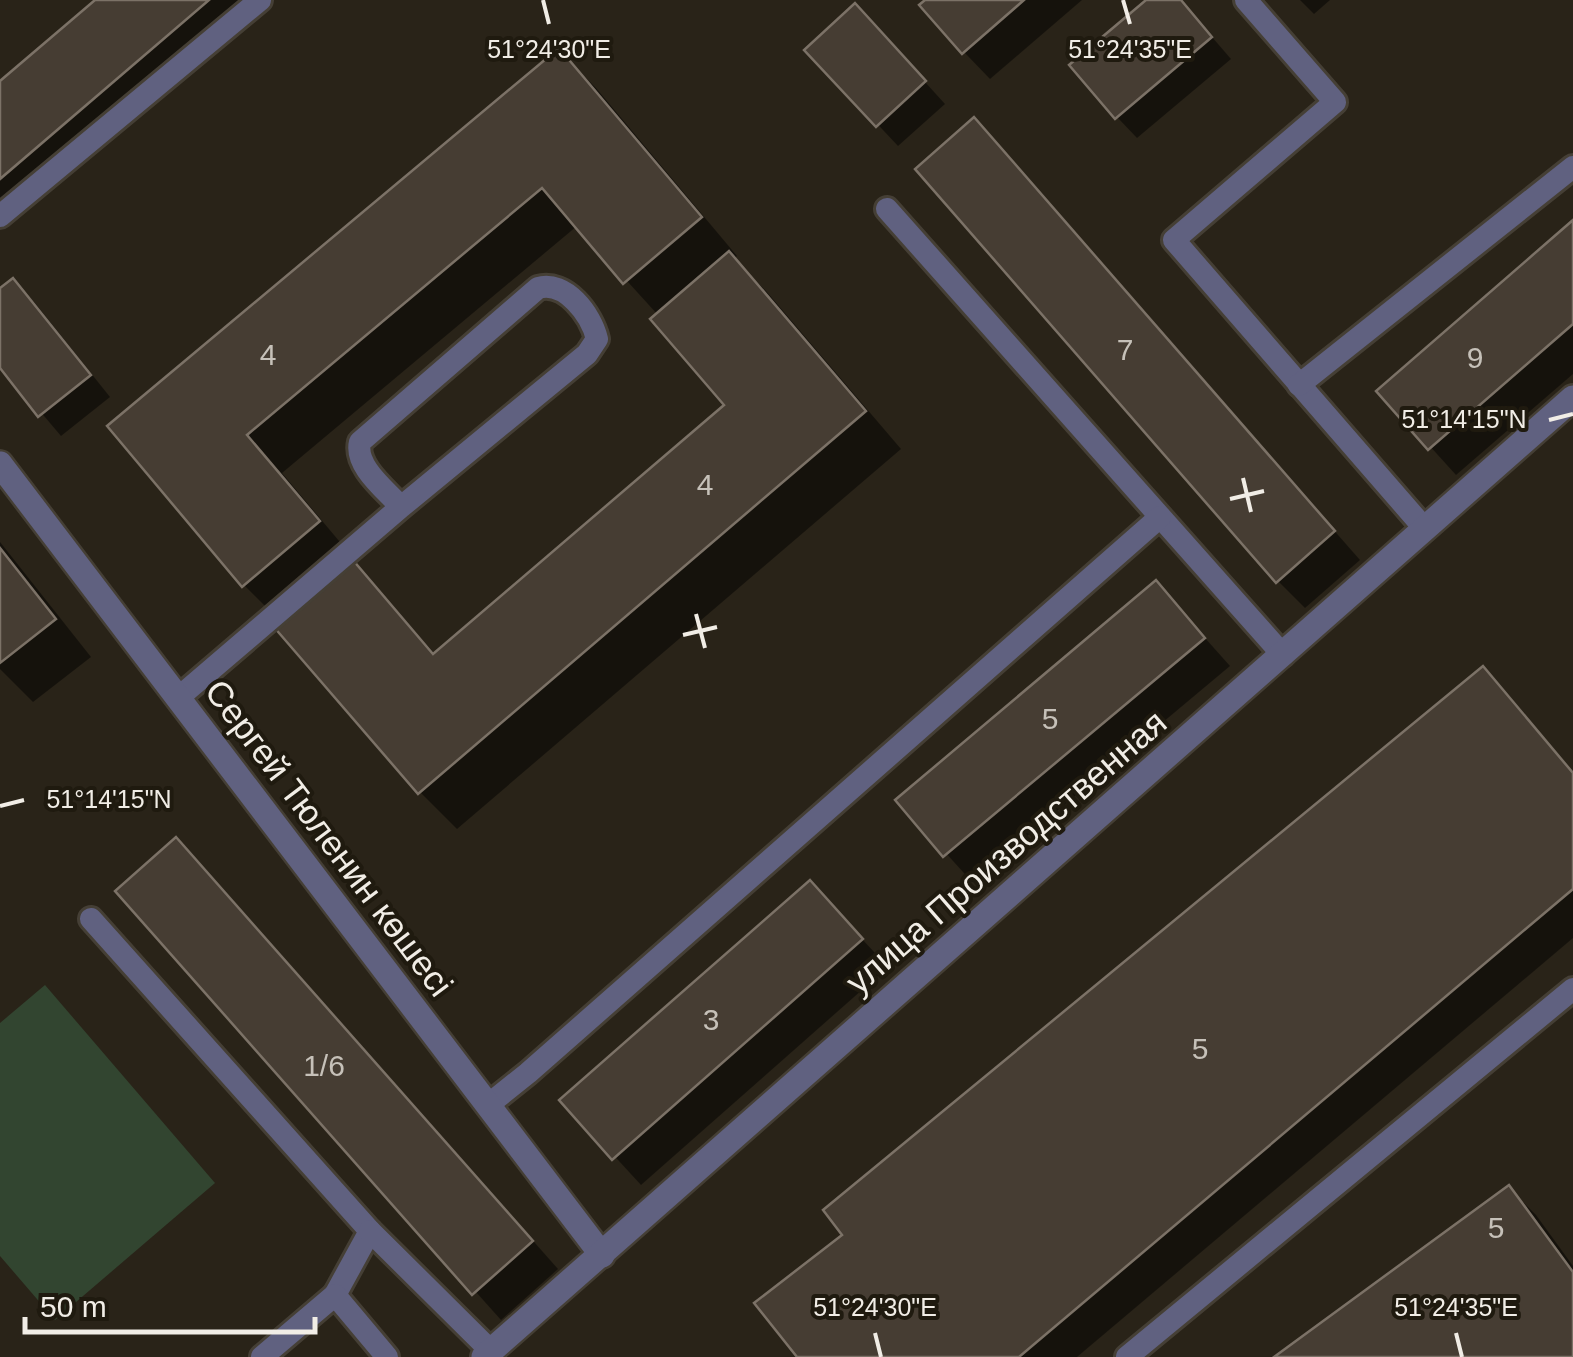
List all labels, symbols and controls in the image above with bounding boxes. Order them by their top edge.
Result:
text: 51°24'30"E [487,35,611,63]
text: 51°24'35"E [1068,35,1192,63]
house number: 7 [1117,333,1133,366]
house number: 4 [260,338,276,371]
house number: 9 [1467,341,1483,374]
text: 51°14'15"N [1401,405,1527,433]
house number: 4 [697,468,713,501]
street label: Сергей Тюленин көшесі [198,672,461,1003]
street label: улица Производственная [838,702,1174,1001]
house number: 5 [1042,702,1058,735]
text: 51°14'15"N [46,785,172,813]
house number: 3 [703,1003,719,1036]
house number: 5 [1192,1032,1208,1065]
house number: 1/6 [303,1049,345,1082]
house number: 5 [1488,1211,1504,1244]
scale bar [25,1272,315,1334]
text: 50 m [40,1290,107,1323]
text: 51°24'30"E [813,1293,937,1321]
text: 51°24'35"E [1394,1293,1518,1321]

